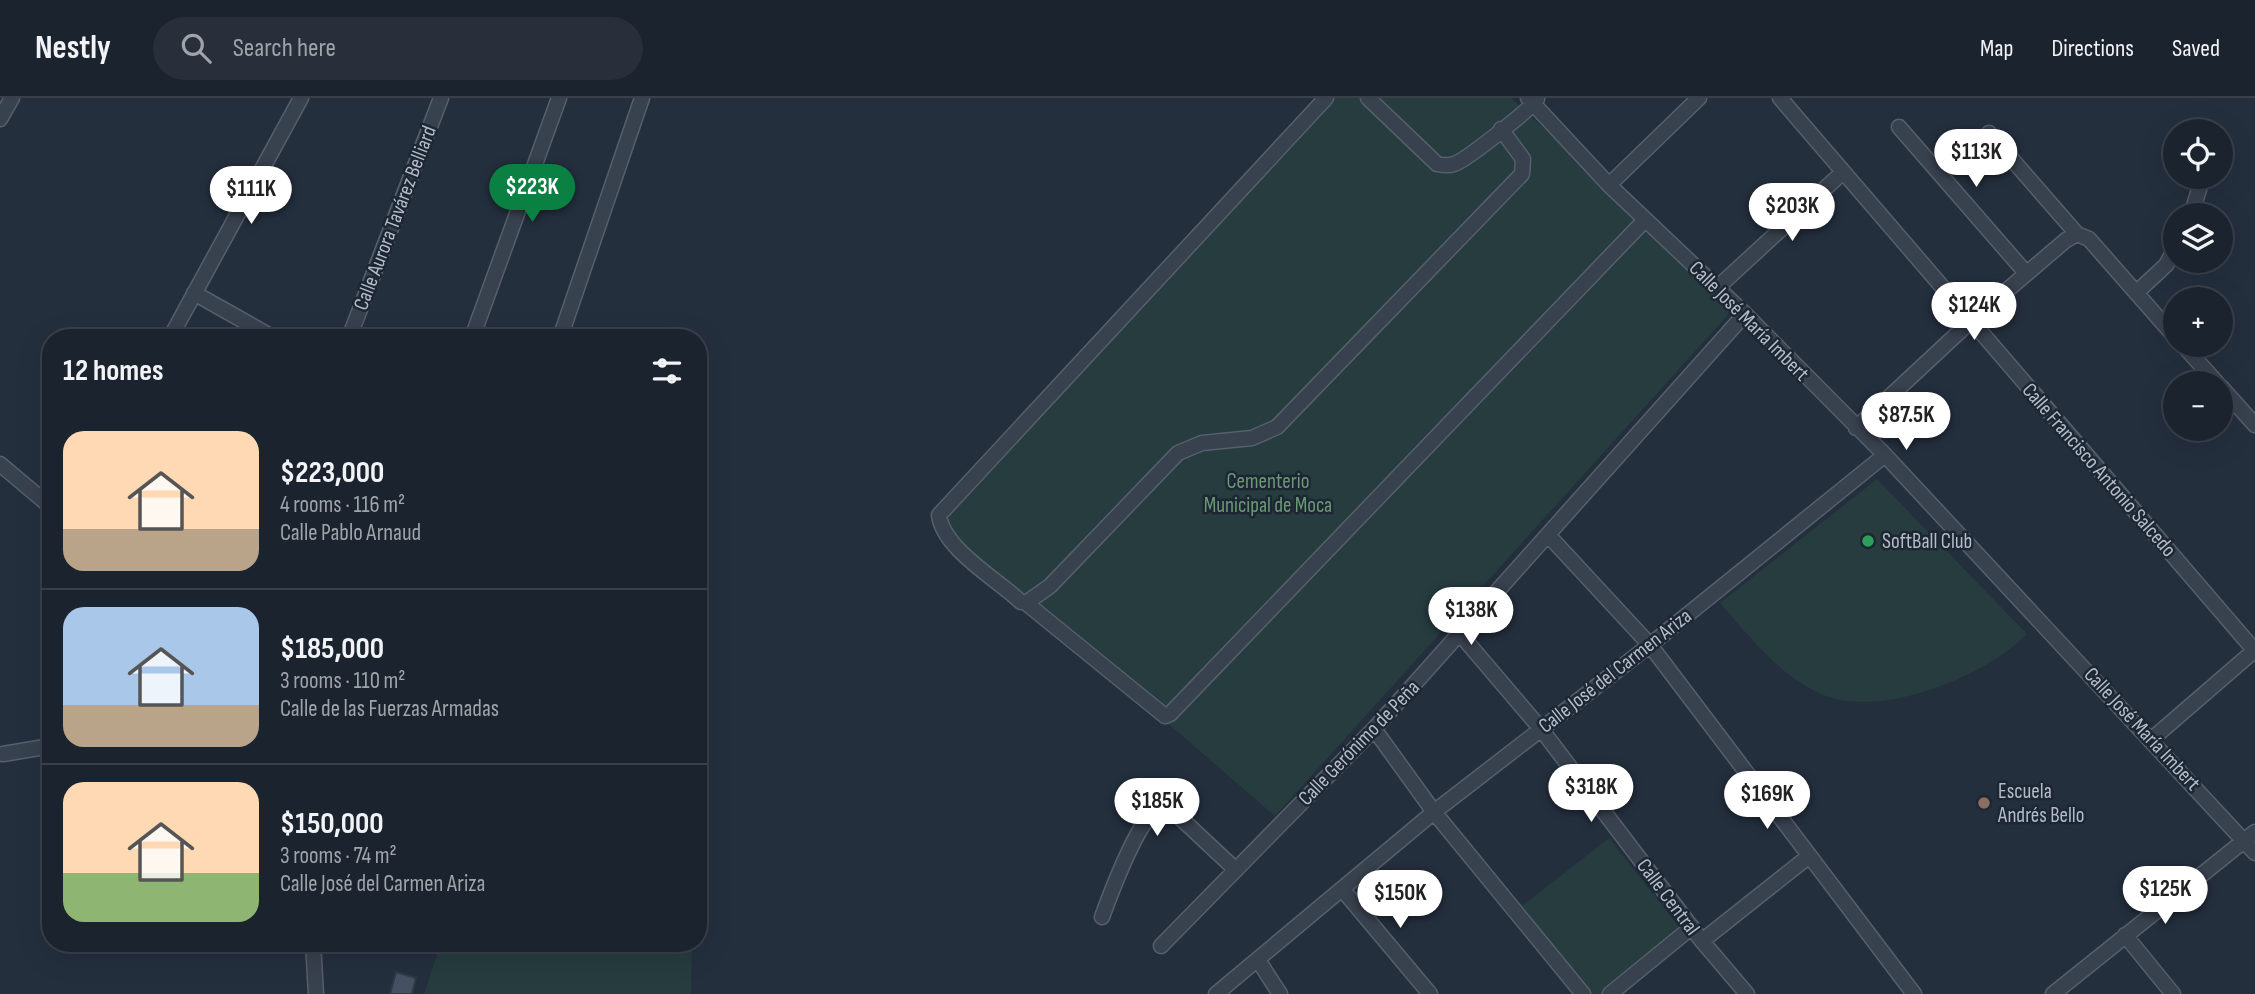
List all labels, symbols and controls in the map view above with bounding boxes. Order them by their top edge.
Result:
search box [153,17,643,80]
text: Nestly [35,28,111,68]
icon: search [177,29,215,67]
text: Search here [233,33,336,64]
text: Map [1980,34,2013,63]
text: Directions [2051,34,2134,63]
text: Saved [2172,34,2220,63]
map controls [2163,119,2233,441]
button: locate [2163,119,2233,189]
street label: Calle Aurora Tavárez Belliard [348,122,442,314]
pin: $113K [1927,130,2025,189]
text: $113K [1950,138,2002,166]
pin: $223K [483,164,581,224]
pin: $111K [202,166,300,226]
text: $223K [505,173,559,201]
text: $111K [226,175,276,203]
pin: $203K [1743,184,1841,243]
text: $203K [1765,192,1819,220]
button: layers [2163,203,2233,273]
street label: Calle José María Imbert [1684,256,1814,386]
pin: $124K [1925,282,2023,342]
button: + [2163,287,2233,357]
text: $124K [1947,291,2001,319]
icon: filters [648,352,686,390]
text: 12 homes [63,353,164,389]
button: − [2163,371,2233,441]
street label: Calle Francisco Antonio Salcedo [2017,378,2181,562]
pin: $87.5K [1849,392,1963,452]
text: $87.5K [1877,401,1935,429]
text: $223,000 [280,455,384,491]
icon: home [119,459,203,543]
park label: Cementerio Municipal de Moca [1204,469,1332,518]
text: 4 rooms · 116 m² [280,491,405,519]
text: Calle Pablo Arnaud [280,519,421,547]
place label: SoftBall Club [1882,529,1972,554]
marker: SoftBall Club [1860,533,1876,549]
pin: $138K [1422,588,1520,647]
text: $138K [1444,596,1498,624]
street label: Calle José del Carmen Ariza [1533,603,1697,739]
text: $185,000 [280,631,384,667]
icon: home [119,635,203,719]
street label: Calle José María Imbert [2079,662,2205,796]
text: 3 rooms · 110 m² [280,667,405,695]
street label: Calle Gerónimo de Peña [1293,675,1425,811]
text: Calle de las Fuerzas Armadas [280,695,499,723]
pin: $318K [1542,764,1640,824]
pin: $169K [1718,772,1816,831]
text: $318K [1564,773,1618,801]
pin: $185K [1108,778,1206,838]
place label: Escuela Andrés Bello [1997,779,2084,828]
text: $169K [1740,780,1794,808]
text: $185K [1130,787,1184,815]
marker: Escuela Andrés Bello [1976,795,1992,811]
text: $150,000 [280,806,384,842]
icon: home [119,810,203,894]
text: 3 rooms · 74 m² [280,842,397,870]
street label: Calle Central [1631,854,1705,940]
pin: $125K [2116,866,2214,926]
text: Calle José del Carmen Ariza [280,870,485,898]
pin: $150K [1351,870,1449,930]
text: $125K [2139,875,2191,903]
text: $150K [1373,879,1427,907]

